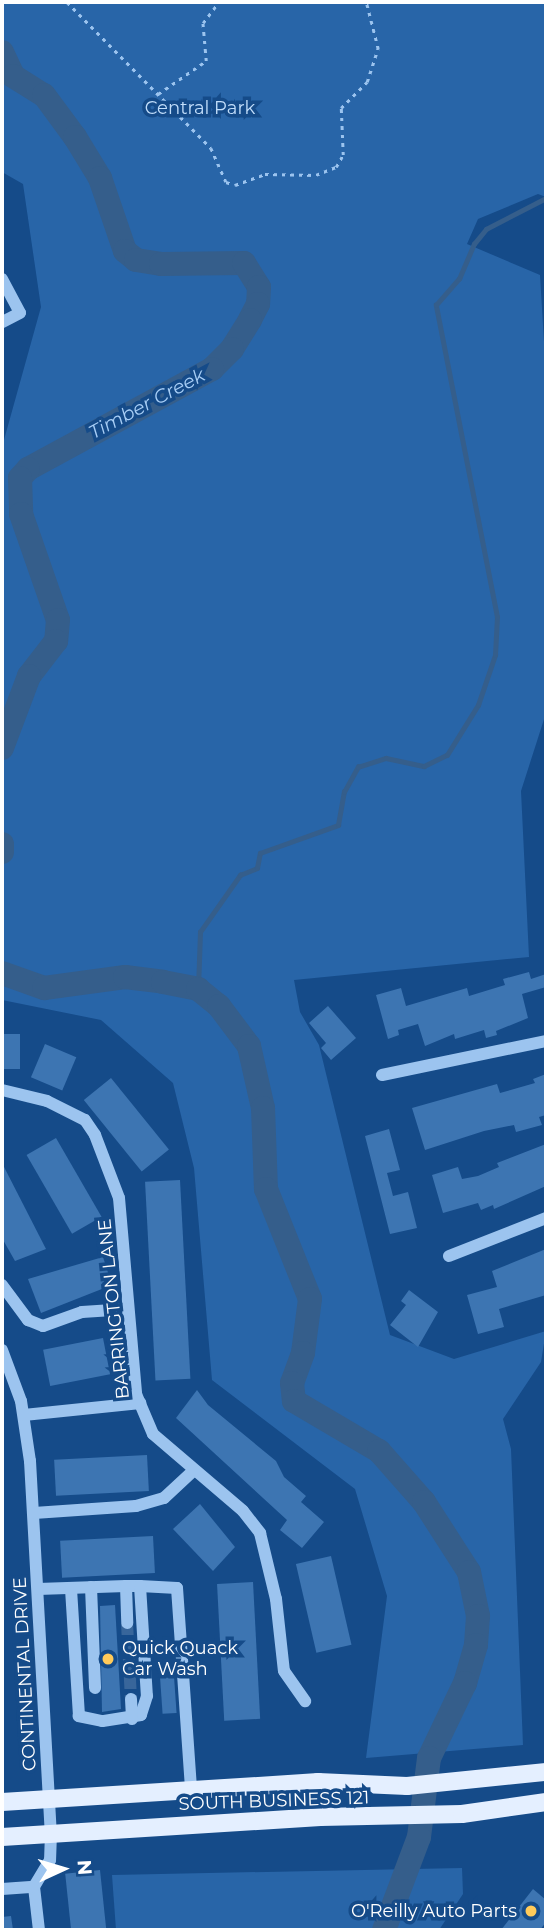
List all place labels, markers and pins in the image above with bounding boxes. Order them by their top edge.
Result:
place label: Quick Quack Car Wash [122,1638,238,1680]
marker: Quick Quack Car Wash [100,1651,116,1667]
place label: O'Reilly Auto Parts [351,1900,517,1922]
marker: O'Reilly Auto Parts [523,1903,539,1919]

